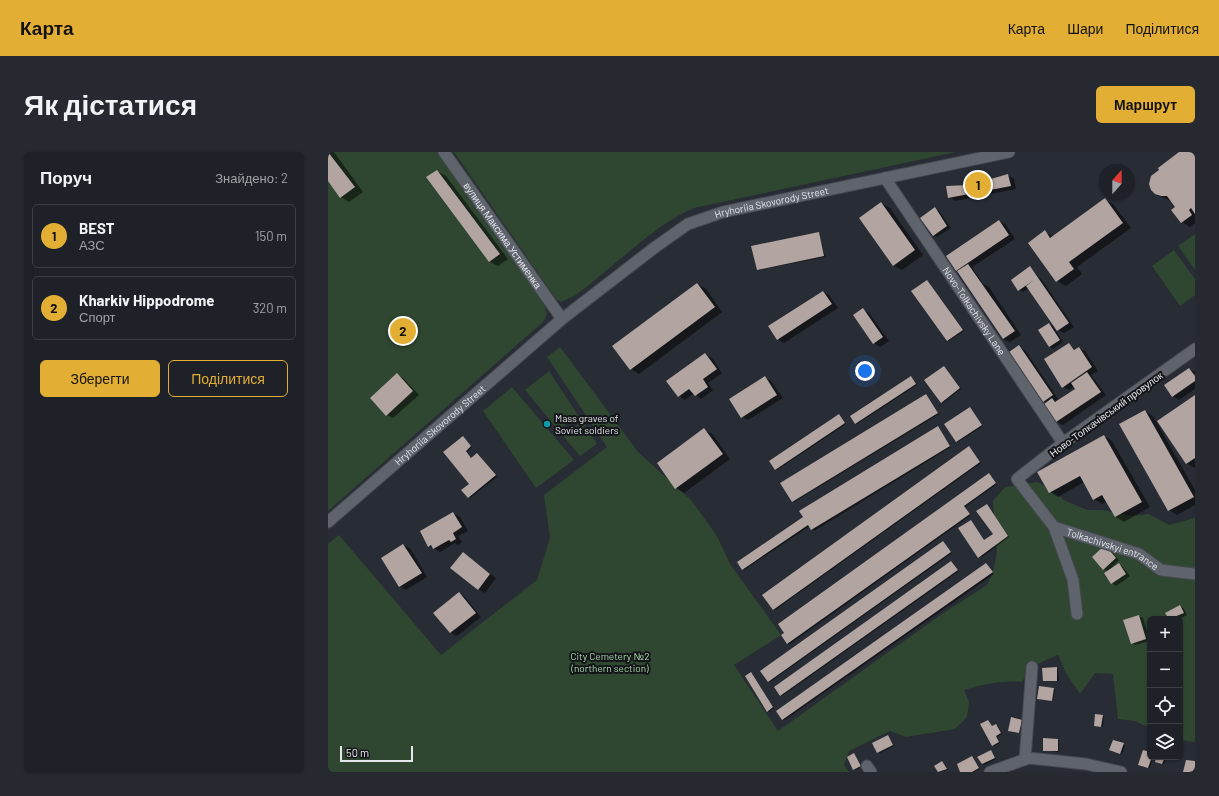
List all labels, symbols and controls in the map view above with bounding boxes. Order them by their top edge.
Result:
text: Карта [20,16,74,39]
text: Карта [1008,20,1045,37]
text: Шари [1067,20,1103,37]
text: Поділитися [1125,20,1199,37]
button: Маршрут [1096,86,1195,123]
text: Як дістатися [24,87,197,121]
north arrow [1099,164,1135,200]
text: Поруч [40,167,92,187]
text: Знайдено: 2 [215,170,288,186]
pin: 1 [965,170,991,200]
street label: вулиця Максима Устименка [461,180,545,291]
street label: Hryhoriia Skovorody Street [713,184,830,221]
text: BEST [79,219,115,237]
text: 1 [52,228,56,244]
text: 150 m [255,228,287,244]
text: АЗС [79,237,105,253]
street label: Novo-Tolkachivsky Lane [940,264,1008,357]
text: Kharkiv Hippodrome [79,291,215,309]
text: 2 [50,300,58,316]
text: 320 m [253,300,287,316]
text: Спорт [79,309,116,325]
pin: 2 [390,316,416,346]
button: Зберегти [40,360,160,397]
button: Поділитися [168,360,288,397]
your location [855,361,875,381]
street label: Ново-Толкачівський провулок [1047,369,1165,459]
street label: Hryhoriia Skovorody Street [392,382,488,468]
place label: Mass graves of Soviet soldiers [555,412,619,436]
marker: Mass graves of Soviet soldiers [542,419,552,429]
street label: Tolkachivskyi entrance [1065,525,1161,572]
map controls [1147,616,1183,760]
button: + [1147,616,1183,652]
park label: City Cemetery №2 (northern section) [570,650,650,674]
button: − [1147,652,1183,688]
button: locate [1147,688,1183,724]
button: layers [1147,724,1183,760]
scale bar [340,744,413,763]
text: 50 m [346,746,369,759]

